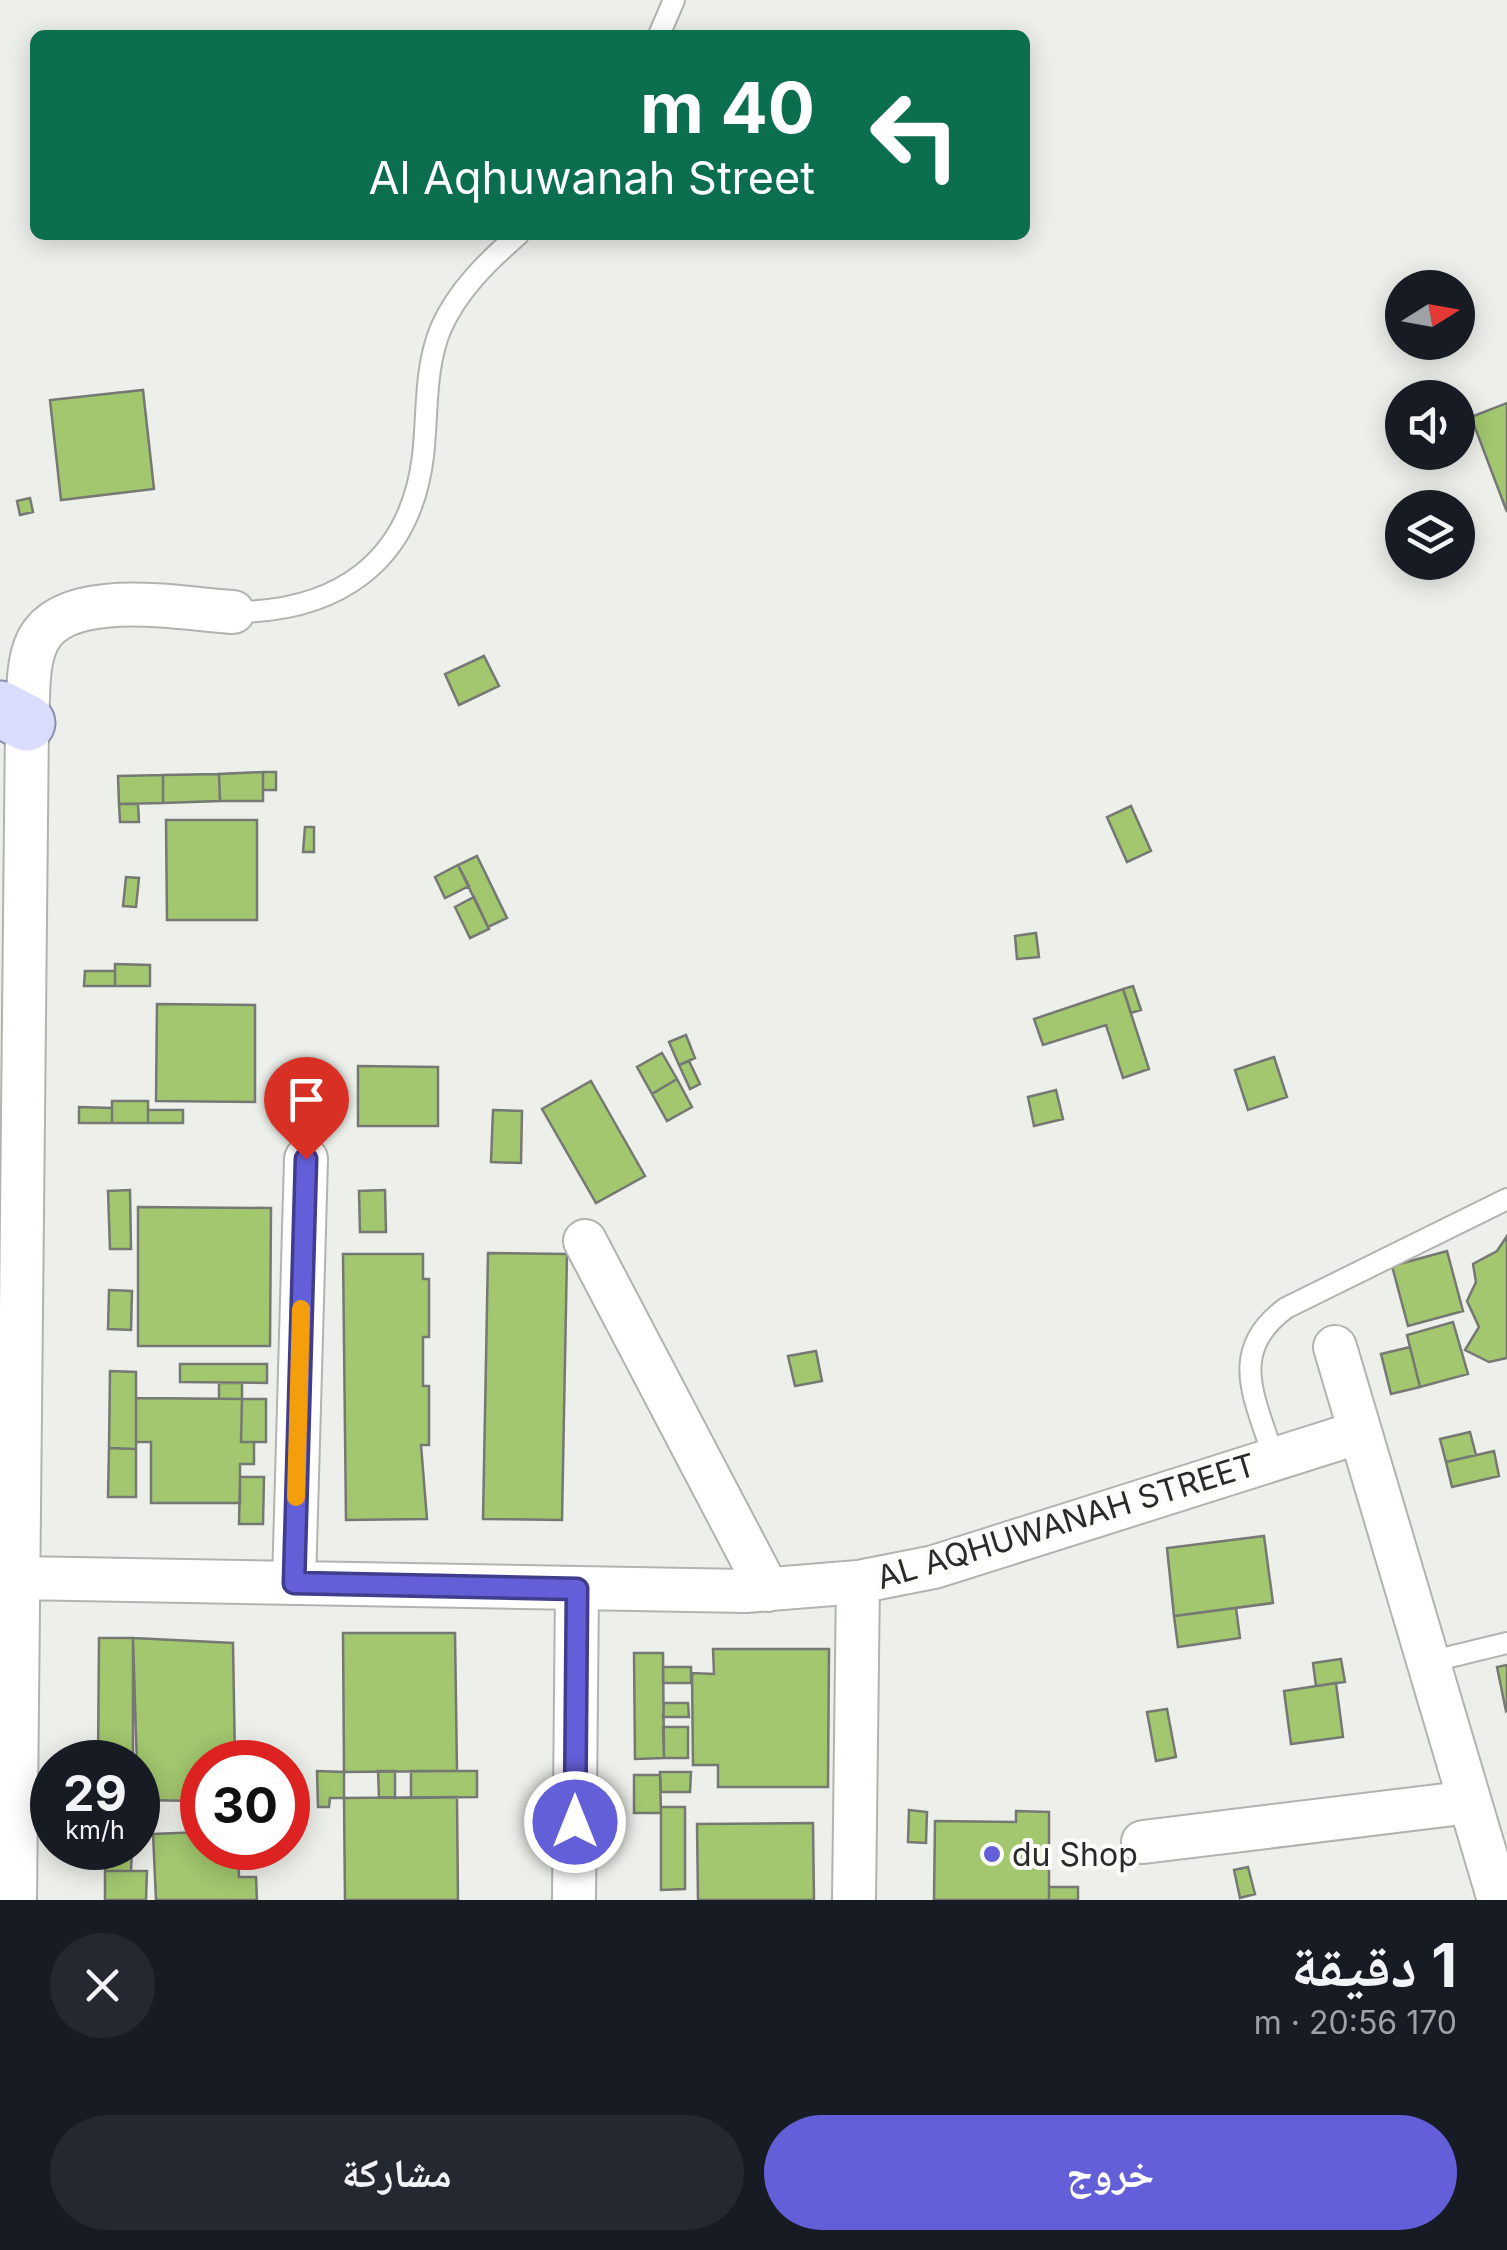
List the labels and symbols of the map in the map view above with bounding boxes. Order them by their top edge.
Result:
north arrow [1385,270,1475,360]
pin [264,1057,349,1160]
street label: AL AQHUWANAH STREET [872,1445,1260,1597]
speed limit sign: 30 [180,1740,310,1870]
position arrow [523,1770,627,1874]
place label: du Shop [1012,1835,1138,1874]
marker: du Shop [981,1843,1003,1865]

